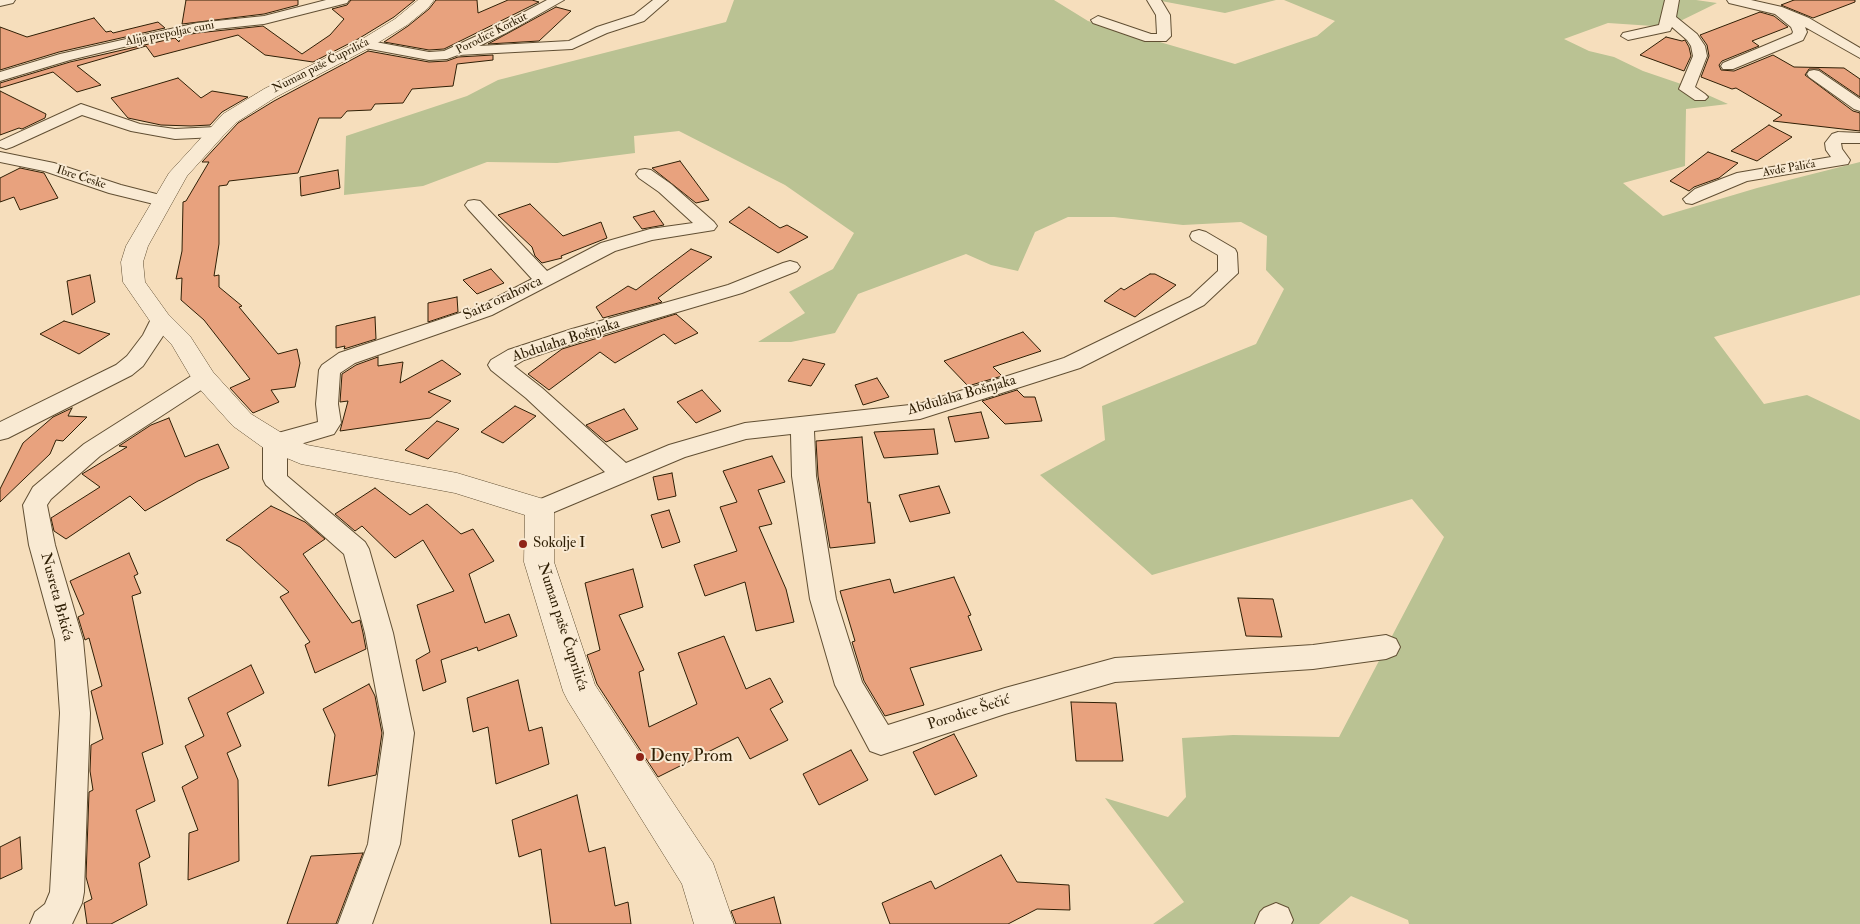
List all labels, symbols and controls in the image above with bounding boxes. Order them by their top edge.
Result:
street label: Porodice Korkut [454,10,530,58]
street label: Alija prepoljac cuni [124,18,216,50]
street label: Numan paše Čuprilića [270,35,372,97]
street label: Avde Palića [1761,157,1817,181]
street label: Ibre Ćeske [54,163,108,193]
street label: Saita orahovca [461,273,545,325]
street label: Abdulaha Bošnjaka [510,315,622,367]
street label: Abdulaha Bošnjaka [906,372,1018,420]
place label: Sokolje I [533,535,585,553]
marker: Sokolje I [517,538,529,550]
street label: Nusreta Brkića [36,551,76,643]
street label: Numan paše Čuprilića [533,561,591,693]
street label: Porodice Šečić [925,691,1013,735]
place label: Deny Prom [650,746,733,768]
marker: Deny Prom [634,751,646,763]

